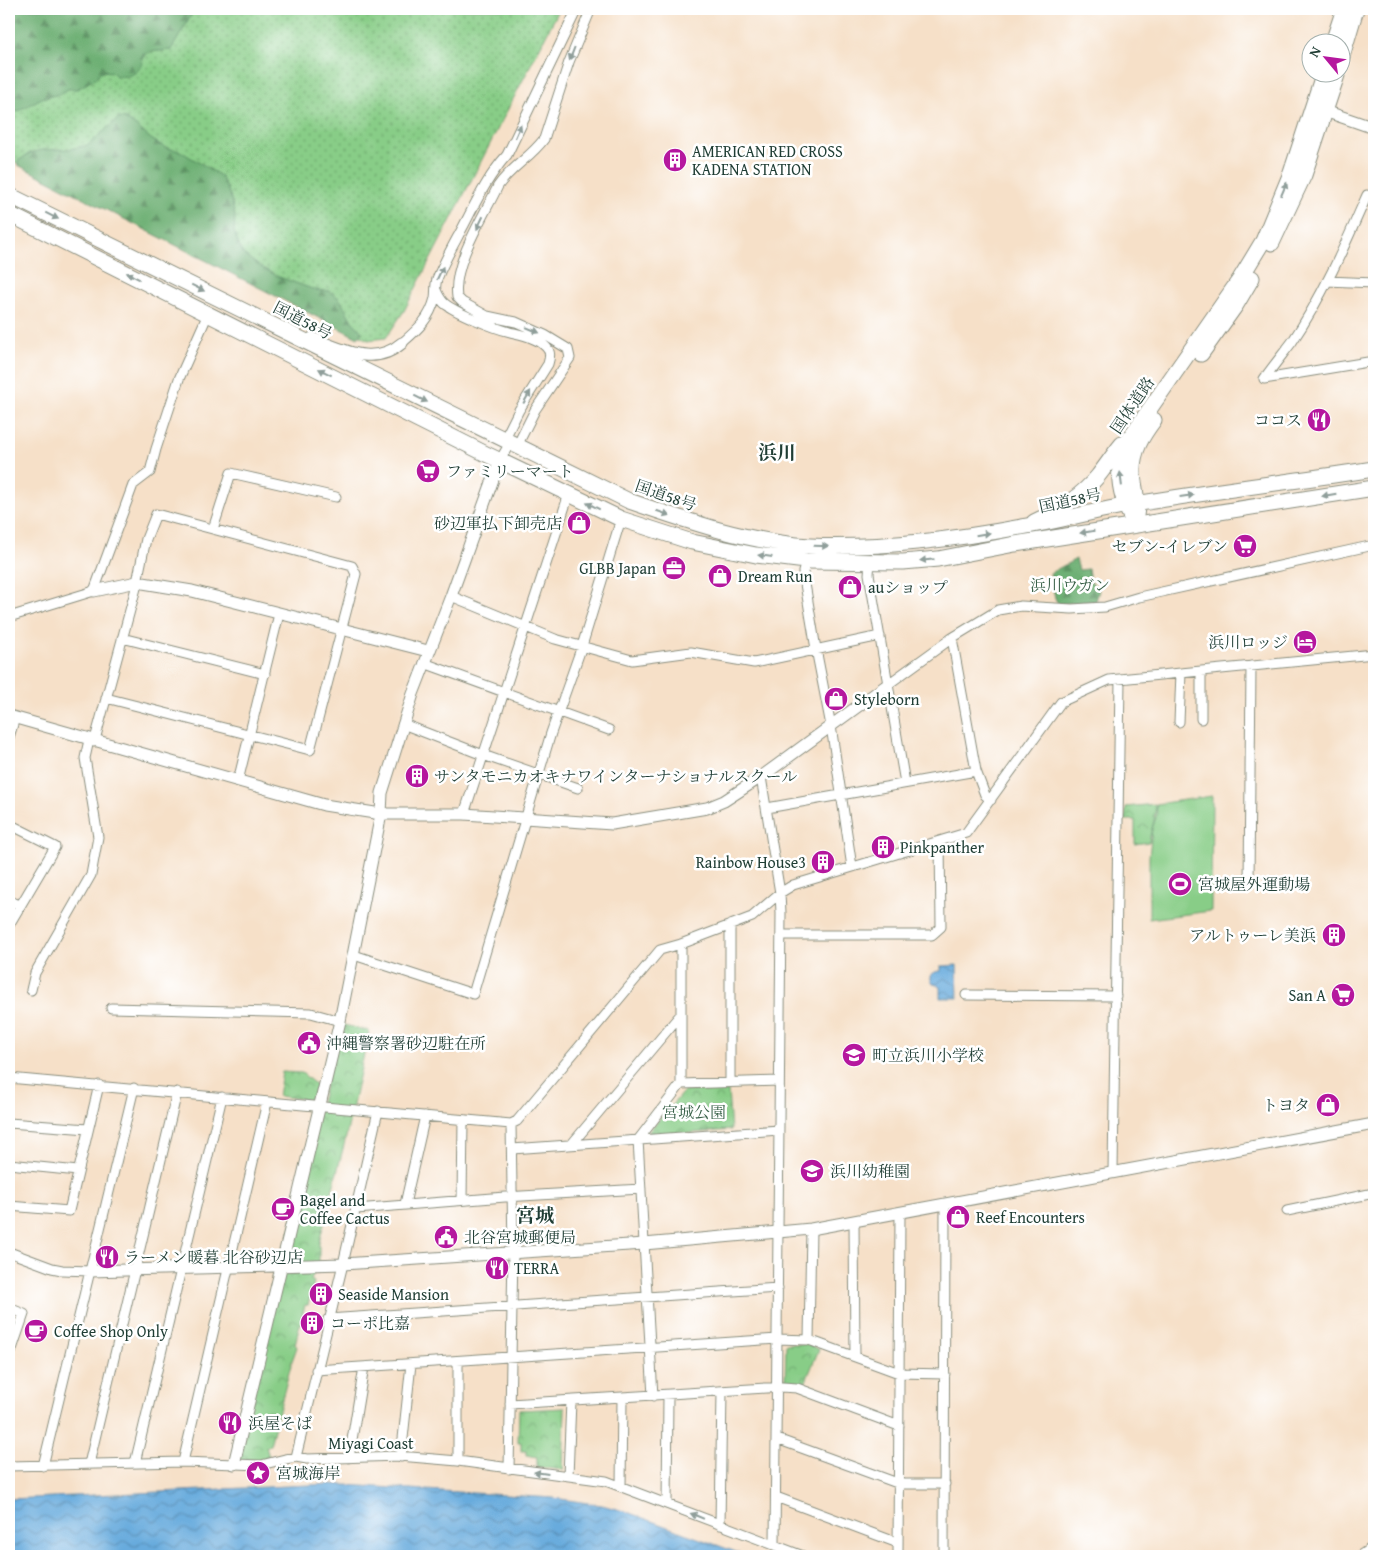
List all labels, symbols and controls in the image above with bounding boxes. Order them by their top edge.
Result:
north arrow [1300,32,1350,82]
text: N [1304,42,1326,61]
one-way arrow [568,47,576,62]
one-way arrow [514,123,522,138]
place label: AMERICAN RED CROSS KADENA STATION [692,139,843,181]
building icon: AMERICAN RED CROSS KADENA STATION [662,147,688,173]
one-way arrow [1281,182,1289,196]
one-way arrow [45,212,60,220]
one-way arrow [476,216,484,230]
one-way arrow [436,266,444,280]
one-way arrow [126,272,140,280]
one-way arrow [191,284,205,292]
street label: 国道58号 [269,295,337,345]
one-way arrow [526,326,540,334]
one-way arrow [318,368,332,376]
street label: 国体道路 [1104,372,1160,438]
one-way arrow [523,389,531,404]
one-way arrow [414,395,428,403]
restaurant icon: ココス [1306,407,1332,433]
place label: ココス [1254,408,1302,432]
district label: 浜川 [758,438,796,466]
supermarket icon: ファミリーマート [415,458,441,484]
place label: ファミリーマート [446,459,574,483]
one-way arrow [1117,471,1125,487]
street label: 国道58号 [632,473,700,517]
street label: 国道58号 [1036,482,1104,518]
one-way arrow [1179,491,1195,499]
one-way arrow [1321,492,1337,500]
one-way arrow [586,502,600,510]
shop icon: 砂辺軍払下卸売店 [566,510,592,536]
one-way arrow [655,510,670,517]
place label: 砂辺軍払下卸売店 [434,511,562,535]
one-way arrow [975,529,991,537]
one-way arrow [1079,529,1095,537]
supermarket icon: セブン-イレブン [1232,533,1258,559]
place label: セブン-イレブン [1112,534,1228,558]
one-way arrow [813,542,829,550]
one-way arrow [756,552,772,560]
office icon: GLBB Japan [661,555,687,581]
place label: GLBB Japan [579,556,656,580]
one-way arrow [918,556,934,564]
shop icon: Dream Run [707,563,733,589]
place label: Dream Run [738,564,813,588]
park label: 浜川ウガン [1030,573,1110,597]
shop icon: auショップ [837,574,863,600]
place label: auショップ [868,575,948,599]
hotel icon: 浜川ロッジ [1292,629,1318,655]
place label: 浜川ロッジ [1208,630,1288,654]
shop icon: Styleborn [823,686,849,712]
place label: Styleborn [854,687,919,711]
building icon: サンタモニカオキナワインターナショナルスクール [404,763,430,789]
place label: サンタモニカオキナワインターナショナルスクール [434,764,797,788]
building icon: Pinkpanther [870,834,896,860]
place label: Pinkpanther [900,835,985,859]
building icon: Rainbow House3 [810,849,836,875]
place label: Rainbow House3 [696,850,806,874]
sports icon: 宮城屋外運動場 [1167,871,1193,897]
place label: 宮城屋外運動場 [1198,872,1310,896]
building icon: アルトゥーレ美浜 [1321,922,1347,948]
place label: アルトゥーレ美浜 [1189,923,1316,947]
supermarket icon: San A [1330,982,1356,1008]
place label: San A [1288,983,1326,1007]
public building icon: 沖縄警察署砂辺駐在所 [296,1030,322,1056]
place label: 沖縄警察署砂辺駐在所 [326,1031,486,1055]
school or university icon: 町立浜川小学校 [841,1042,867,1068]
place label: 町立浜川小学校 [872,1043,984,1067]
shop icon: トヨタ [1315,1092,1341,1118]
place label: トヨタ [1262,1093,1310,1117]
park label: 宮城公園 [662,1100,726,1124]
school or university icon: 浜川幼稚園 [799,1158,825,1184]
place label: 浜川幼稚園 [830,1159,910,1183]
place label: Bagel and Coffee Cactus [300,1188,390,1230]
cafe icon: Bagel and Coffee Cactus [270,1196,296,1222]
district label: 宮城 [516,1201,554,1229]
shop icon: Reef Encounters [945,1204,971,1230]
place label: Reef Encounters [976,1205,1085,1229]
public building icon: 北谷宮城郵便局 [433,1224,459,1250]
place label: 北谷宮城郵便局 [464,1225,576,1249]
restaurant icon: ラーメン暖暮 北谷砂辺店 [94,1244,120,1270]
place label: ラーメン暖暮 北谷砂辺店 [124,1245,303,1269]
restaurant icon: TERRA [484,1255,510,1281]
place label: TERRA [514,1256,559,1280]
building icon: Seaside Mansion [308,1281,334,1307]
place label: Seaside Mansion [338,1282,449,1306]
building icon: コーポ比嘉 [299,1310,325,1336]
place label: コーポ比嘉 [330,1311,410,1335]
cafe icon: Coffee Shop Only [23,1318,49,1344]
place label: Coffee Shop Only [54,1319,168,1343]
restaurant icon: 浜屋そば [217,1410,243,1436]
place label: 浜屋そば [248,1411,312,1435]
street label: Miyagi Coast [328,1431,414,1455]
place icon: 宮城海岸 [245,1460,271,1486]
place label: 宮城海岸 [276,1461,340,1485]
one-way arrow [533,1469,549,1477]
one-way arrow [689,1512,704,1520]

